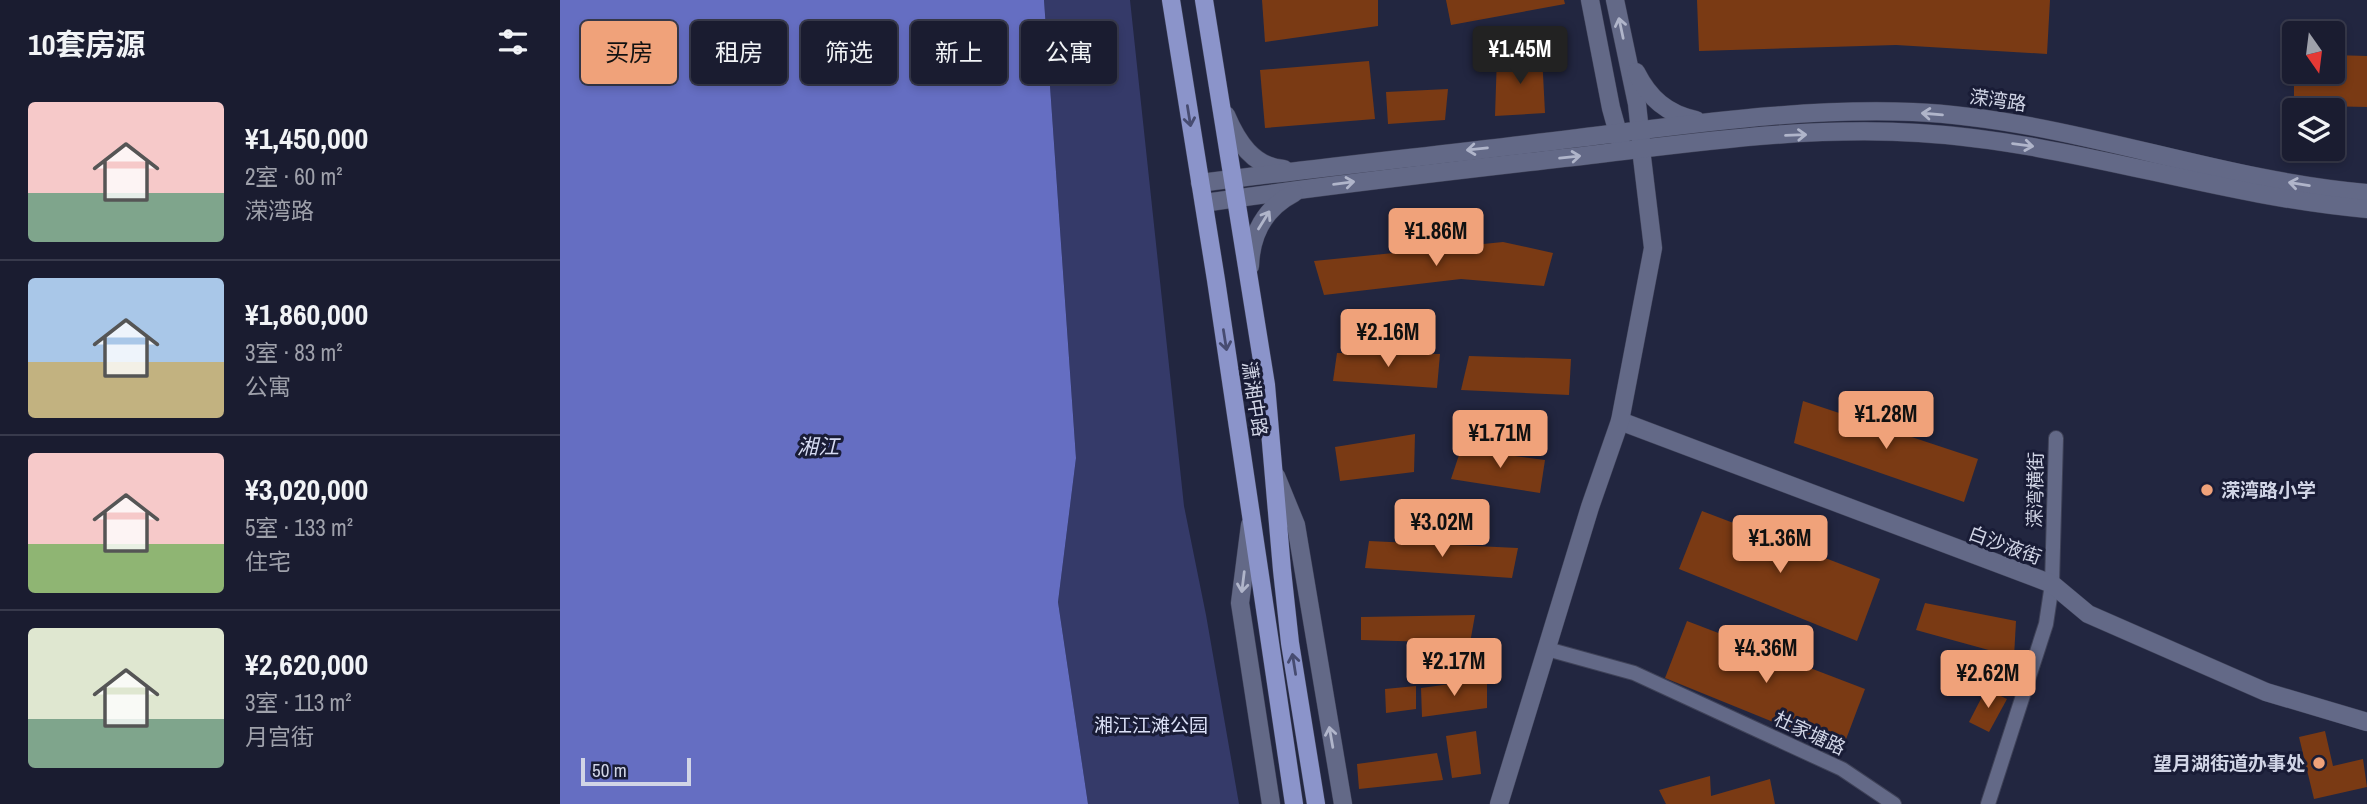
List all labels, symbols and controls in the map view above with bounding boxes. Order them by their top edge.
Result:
one-way arrow [1614,17,1628,40]
chip: 买房 [581,21,677,84]
chip: 租房 [691,21,787,84]
chip: 筛选 [801,21,897,84]
chip: 新上 [911,21,1007,84]
chip: 公寓 [1021,21,1117,84]
north arrow [2282,21,2345,84]
map controls [2282,21,2345,161]
icon: filters [494,23,532,61]
text: 10套房源 [28,24,145,64]
pin: ¥1.45M [1463,27,1577,86]
text: ¥1.45M [1489,33,1551,64]
street label: 溁湾路 [1968,83,2028,117]
button: layers [2282,98,2345,161]
one-way arrow [1183,104,1196,127]
one-way arrow [1921,107,1944,120]
text: ¥1,450,000 [245,118,368,158]
one-way arrow [1784,128,1807,141]
icon: home [84,130,168,214]
one-way arrow [2011,139,2034,152]
one-way arrow [1466,142,1488,155]
one-way arrow [1558,150,1581,163]
text: 2室 · 60 m² [245,161,342,192]
one-way arrow [1332,177,1355,190]
one-way arrow [2289,177,2311,190]
text: 溁湾路 [245,195,314,226]
pin: ¥1.86M [1379,208,1493,268]
one-way arrow [1257,211,1271,231]
text: ¥1.86M [1405,215,1467,246]
text: ¥1,860,000 [245,294,368,334]
icon: home [84,306,168,390]
pin: ¥2.16M [1331,310,1445,369]
text: ¥2.16M [1357,316,1419,347]
one-way arrow [1219,329,1232,351]
text: 3室 · 83 m² [245,337,342,368]
street label: 潇湘中路 [1236,359,1274,439]
text: 公寓 [245,371,291,402]
pin: ¥1.28M [1829,392,1943,451]
text: ¥1.28M [1855,398,1917,429]
pin: ¥1.71M [1443,410,1557,470]
text: ¥1.71M [1469,417,1531,448]
water label: 湘江 [797,432,841,461]
street label: 溁湾横街 [2021,452,2049,528]
text: ¥3,020,000 [245,469,368,509]
place label: 溁湾路小学 [2221,477,2316,503]
icon: home [84,481,168,565]
marker: 溁湾路小学 [2199,482,2215,498]
pin: ¥3.02M [1385,500,1499,559]
text: ¥3.02M [1411,506,1473,537]
text: 5室 · 133 m² [245,512,353,543]
pin: ¥1.36M [1723,516,1837,575]
street label: 白沙液街 [1965,520,2045,570]
text: ¥1.36M [1749,522,1811,553]
text: 住宅 [245,546,291,577]
one-way arrow [1236,570,1249,593]
pin: ¥4.36M [1709,626,1823,685]
text: ¥4.36M [1735,632,1797,663]
pin: ¥2.17M [1397,638,1511,698]
text: ¥2,620,000 [245,644,368,684]
text: ¥2.17M [1423,645,1485,676]
pin: ¥2.62M [1931,650,2045,710]
one-way arrow [1287,653,1300,676]
icon: home [84,656,168,740]
text: ¥2.62M [1957,657,2019,688]
text: 3室 · 113 m² [245,687,352,718]
street label: 杜家塘路 [1770,705,1850,761]
park label: 湘江江滩公园 [1094,712,1208,738]
text: 月宫街 [245,721,314,752]
one-way arrow [1324,726,1337,749]
place label: 望月湖街道办事处 [2153,750,2305,776]
scale bar [581,755,691,787]
marker: 望月湖街道办事处 [2311,755,2327,771]
text: 50 m [592,757,627,783]

